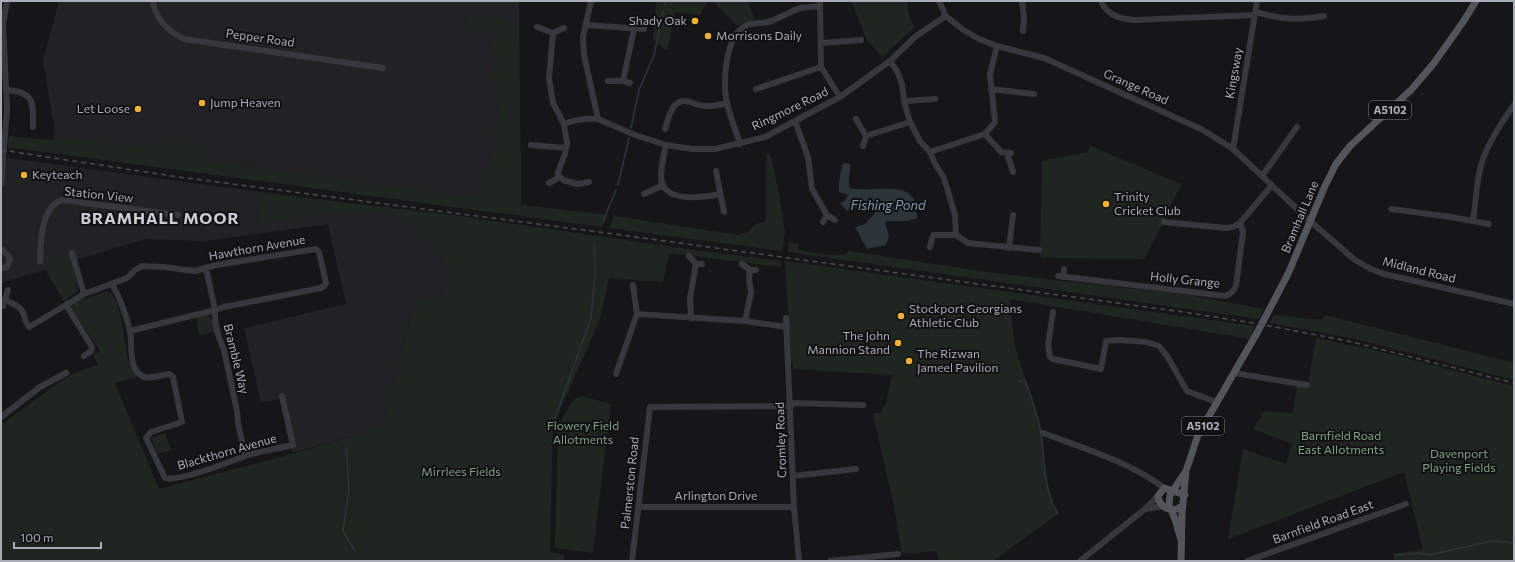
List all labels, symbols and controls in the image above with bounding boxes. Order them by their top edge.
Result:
place label: Shady Oak [629,13,687,27]
marker: Shady Oak [690,16,700,26]
street label: Pepper Road [225,25,295,49]
place label: Morrisons Daily [716,28,802,42]
marker: Morrisons Daily [703,31,713,41]
street label: Kingsway [1222,46,1244,100]
street label: Grange Road [1102,66,1171,107]
street label: Ringmore Road [749,84,830,133]
place label: Jump Heaven [210,95,281,110]
marker: Jump Heaven [197,98,207,108]
place label: Let Loose [77,101,130,115]
road number: A5102 [1369,101,1411,119]
marker: Let Loose [133,104,143,114]
place label: Keyteach [32,167,82,181]
marker: Keyteach [19,170,29,180]
street label: Bramhall Lane [1278,178,1321,255]
street label: Station View [64,183,135,205]
place label: Trinity Cricket Club [1114,189,1181,217]
water label: Fishing Pond [850,197,926,213]
marker: Trinity Cricket Club [1101,199,1111,209]
district label: BRAMHALL MOOR [81,208,239,227]
street label: Hawthorn Avenue [208,232,306,262]
street label: Midland Road [1381,253,1457,285]
street label: Holly Grange [1150,268,1221,290]
place label: Stockport Georgians Athletic Club [909,301,1022,329]
marker: Stockport Georgians Athletic Club [896,311,906,321]
street label: Bramble Way [221,322,252,395]
place label: The John Mannion Stand [807,328,890,356]
marker: The John Mannion Stand [893,338,903,348]
place label: The Rizwan Jameel Pavilion [917,346,998,375]
marker: The Rizwan Jameel Pavilion [904,356,914,366]
street label: Cromley Road [772,402,788,478]
road number: A5102 [1182,417,1224,435]
park label: Flowery Field Allotments [547,418,619,446]
park label: Barnfield Road East Allotments [1298,428,1384,456]
street label: Blackthorn Avenue [176,430,278,472]
street label: Palmerston Road [617,436,641,530]
park label: Davenport Playing Fields [1422,446,1496,474]
park label: Mirrlees Fields [421,464,501,478]
street label: Arlington Drive [675,488,757,502]
street label: Barnfield Road East [1270,496,1375,546]
scale bar [14,524,101,550]
text: 100 m [20,530,54,544]

